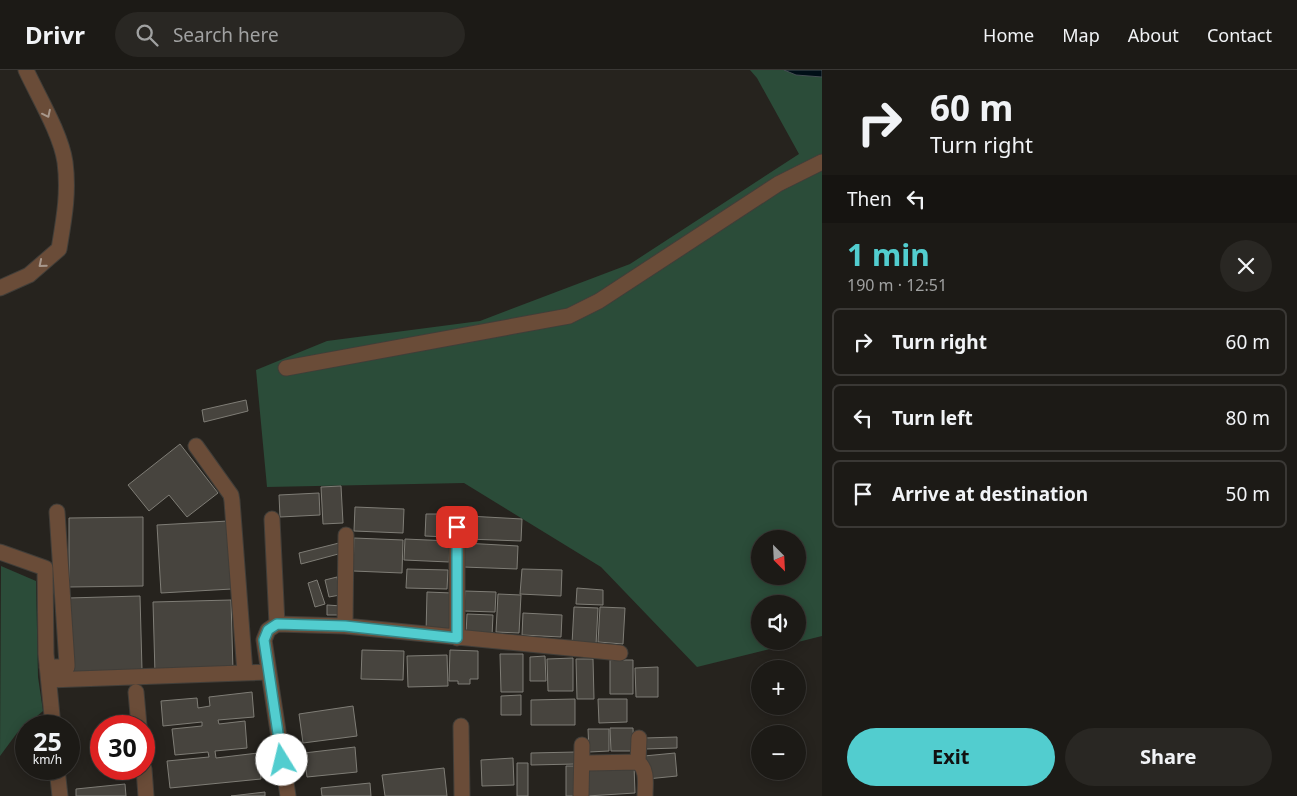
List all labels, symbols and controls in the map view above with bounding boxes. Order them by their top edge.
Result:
search box [115,12,465,57]
text: Drivr [25,18,85,51]
icon: search [133,21,161,49]
text: Search here [173,22,279,48]
text: Home [983,23,1034,47]
text: Map [1062,23,1100,47]
text: About [1128,23,1179,47]
text: Contact [1207,23,1272,47]
text: 60 m [930,84,1013,131]
icon: right [847,90,912,155]
one-way arrow [41,109,51,118]
text: Turn right [930,129,1033,159]
icon: left [902,185,930,213]
text: Then [847,186,892,212]
text: 1 min [847,234,930,275]
button: close [1220,240,1272,292]
one-way arrow [38,259,47,268]
text: 190 m · 12:51 [847,274,947,296]
icon: right [849,328,877,356]
text: Turn right [892,329,987,355]
text: 60 m [1226,329,1270,355]
icon: left [849,404,877,432]
text: Turn left [892,405,973,431]
text: 80 m [1226,405,1270,431]
icon: arrive [849,480,877,508]
text: Arrive at destination [892,481,1088,507]
text: 50 m [1226,481,1270,507]
pin [436,506,478,548]
icon: arrive [443,513,471,541]
north arrow [751,530,806,585]
map controls [751,530,806,780]
button: sound [751,595,806,650]
button: + [751,660,806,715]
speed limit sign: 30 [90,715,155,780]
text: 25 [33,724,62,758]
button: − [751,725,806,780]
button: Exit [847,728,1055,786]
button: Share [1065,728,1272,786]
position arrow [255,733,307,785]
text: km/h [33,751,62,768]

